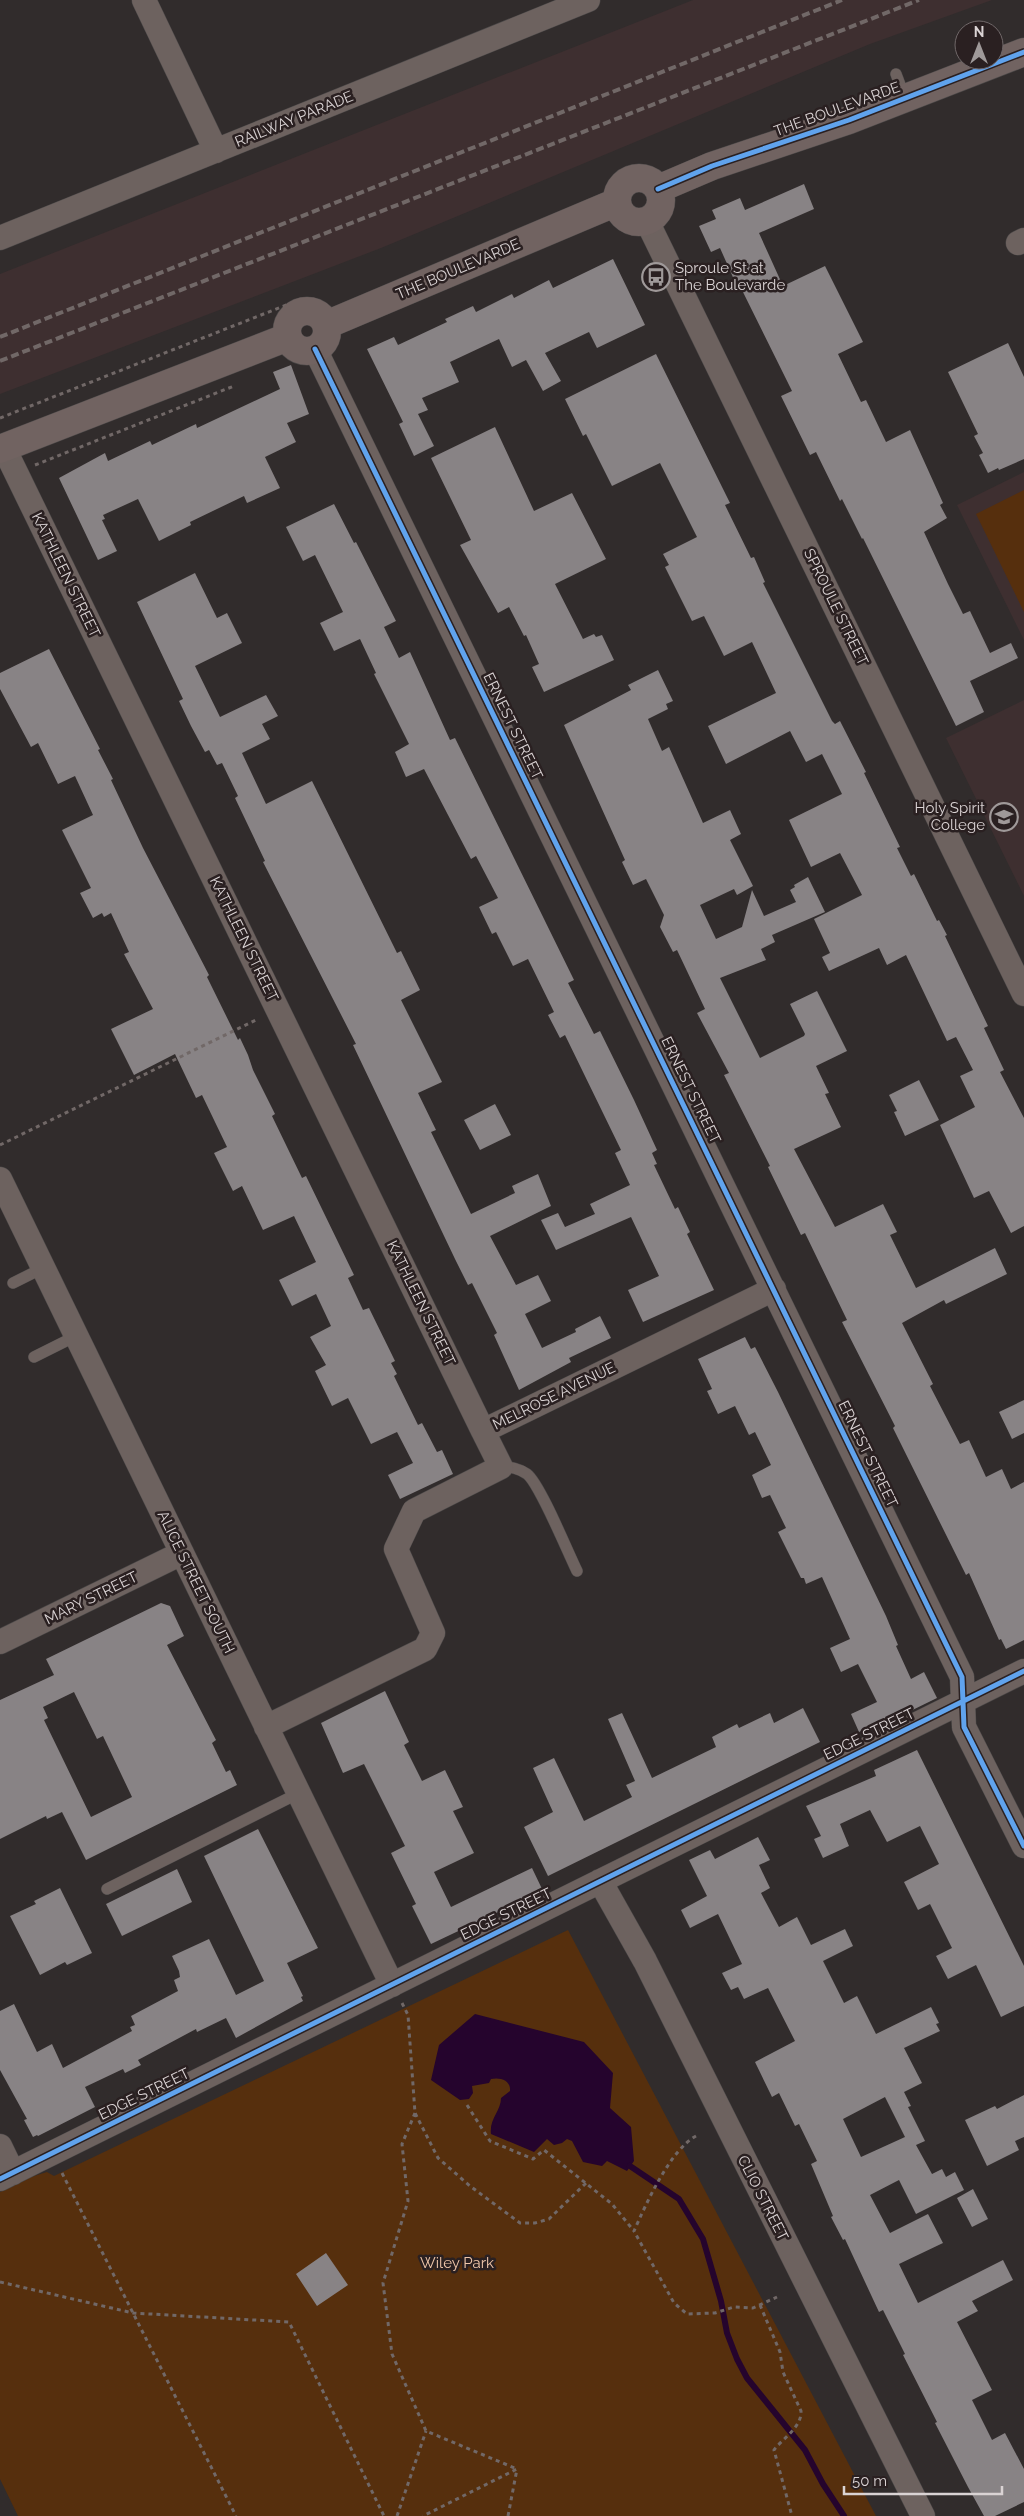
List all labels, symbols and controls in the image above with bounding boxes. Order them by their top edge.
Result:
north arrow [954,20,1004,70]
text: N [974,24,984,40]
street label: THE BOULEVARDE [772,78,902,140]
street label: RAILWAY PARADE [232,87,356,151]
street label: THE BOULEVARDE [393,235,523,303]
place label: Sproule St at The Boulevarde [675,259,785,294]
bus stop icon: Sproule St at The Boulevarde [641,262,671,292]
street label: KATHLEEN STREET [28,510,104,640]
street label: SPROULE STREET [800,546,872,668]
street label: ERNEST STREET [479,670,547,782]
place label: Holy Spirit College [915,799,985,834]
school or university icon: Holy Spirit College [989,802,1019,832]
street label: KATHLEEN STREET [206,874,282,1004]
street label: ERNEST STREET [657,1034,725,1146]
street label: KATHLEEN STREET [383,1238,459,1368]
street label: MELROSE AVENUE [490,1358,618,1434]
street label: ERNEST STREET [834,1398,902,1510]
street label: ALICE STREET SOUTH [154,1508,238,1656]
street label: MARY STREET [42,1568,140,1628]
street label: EDGE STREET [821,1704,917,1764]
street label: EDGE STREET [458,1884,554,1944]
street label: EDGE STREET [96,2064,192,2124]
street label: CLIO STREET [734,2152,792,2244]
park label: Wiley Park [420,2254,494,2272]
scale bar [844,2464,1002,2496]
text: 50 m [852,2472,887,2490]

